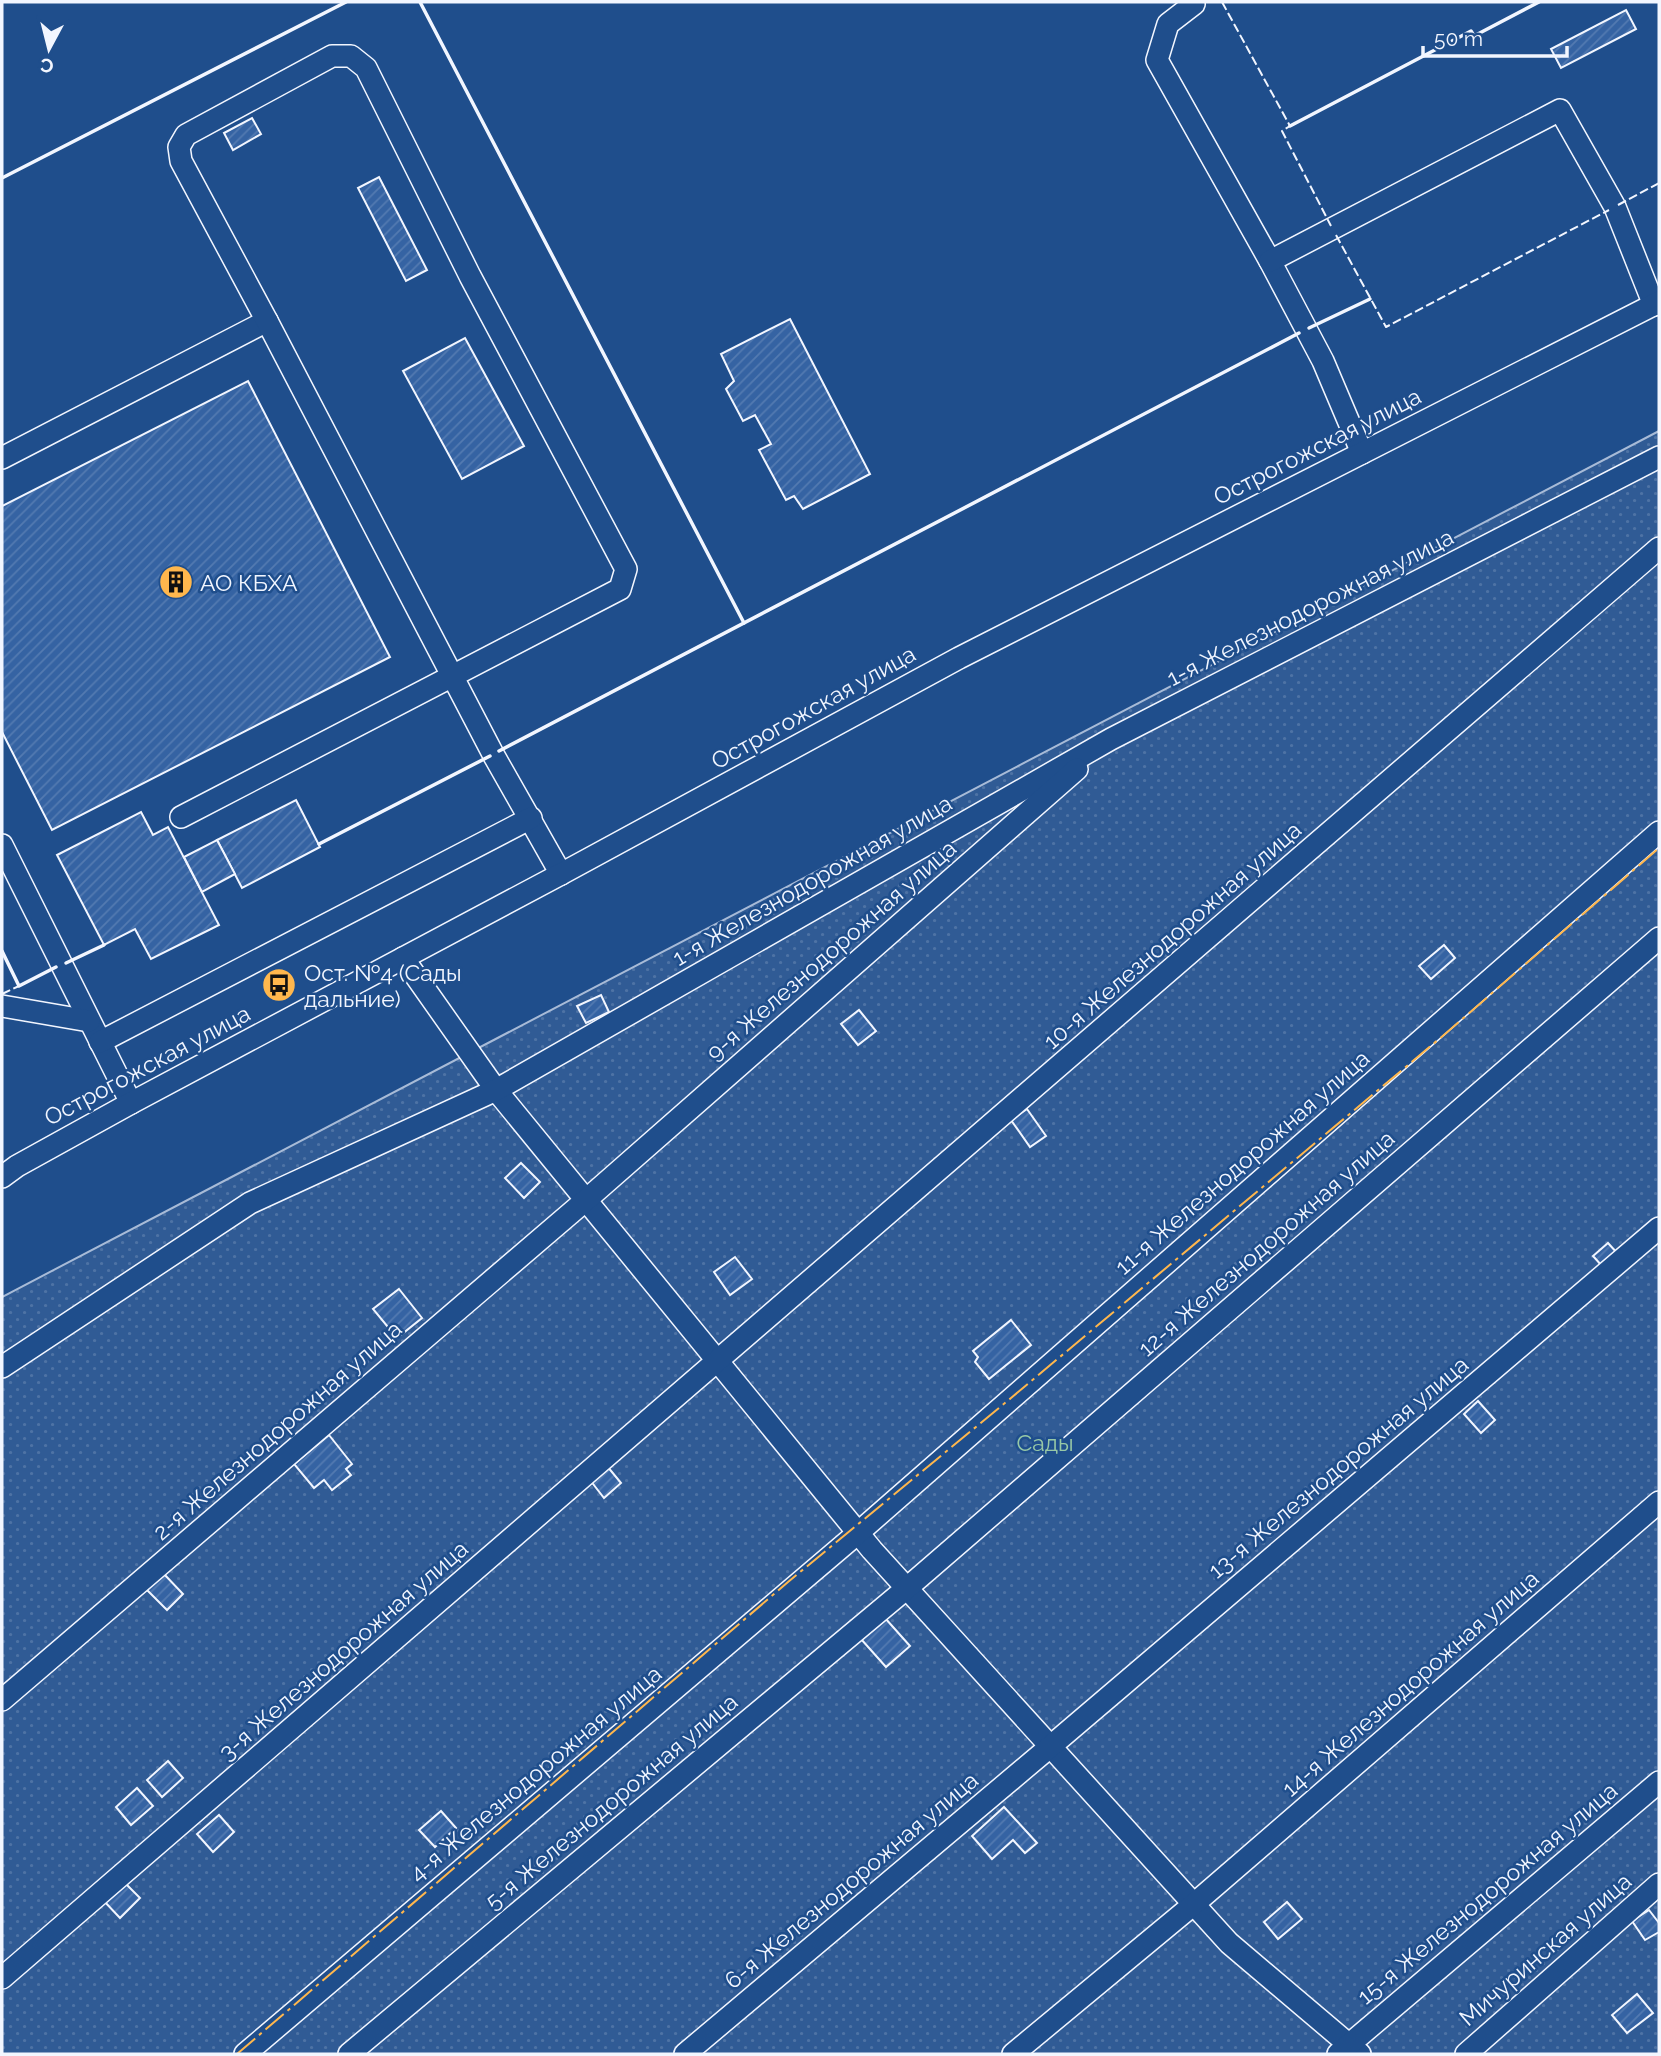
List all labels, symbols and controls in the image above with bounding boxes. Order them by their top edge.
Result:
north arrow [14,14,84,84]
scale bar [1423,14,1566,58]
text: 50 m [1434,26,1483,51]
text: С [39,54,55,78]
street label: Острогожская улица [1209,382,1425,510]
street label: 1-я Железнодорожная улица [1162,523,1458,691]
building icon: АО КБХА [157,563,195,601]
place label: АО КБХА [200,569,298,596]
street label: Острогожская улица [706,640,920,774]
street label: 1-я Железнодорожная улица [668,789,956,971]
street label: 10-я Железнодорожная улица [1038,816,1306,1054]
street label: 9-я Железнодорожная улица [701,834,961,1066]
place label: Ост. №4 (Сады дальние) [304,959,462,1012]
bus stop icon: Ост. №4 (Сады дальние) [260,966,298,1004]
street label: Острогожская улица [39,999,255,1131]
street label: 11-я Железнодорожная улица [1109,1044,1375,1280]
street label: 12-я Железнодорожная улица [1133,1124,1399,1362]
street label: 2-я Железнодорожная улица [147,1315,407,1545]
street label: 13-я Железнодорожная улица [1203,1350,1473,1584]
park label: Сады [1016,1429,1074,1456]
street label: 3-я Железнодорожная улица [213,1535,473,1765]
street label: 14-я Железнодорожная улица [1276,1564,1544,1802]
street label: 4-я Железнодорожная улица [403,1660,667,1886]
street label: 5-я Железнодорожная улица [479,1688,743,1914]
street label: 6-я Железнодорожная улица [719,1766,983,1994]
street label: 15-я Железнодорожная улица [1352,1776,1622,2010]
street label: Мичуринская улица [1454,1867,1636,2031]

